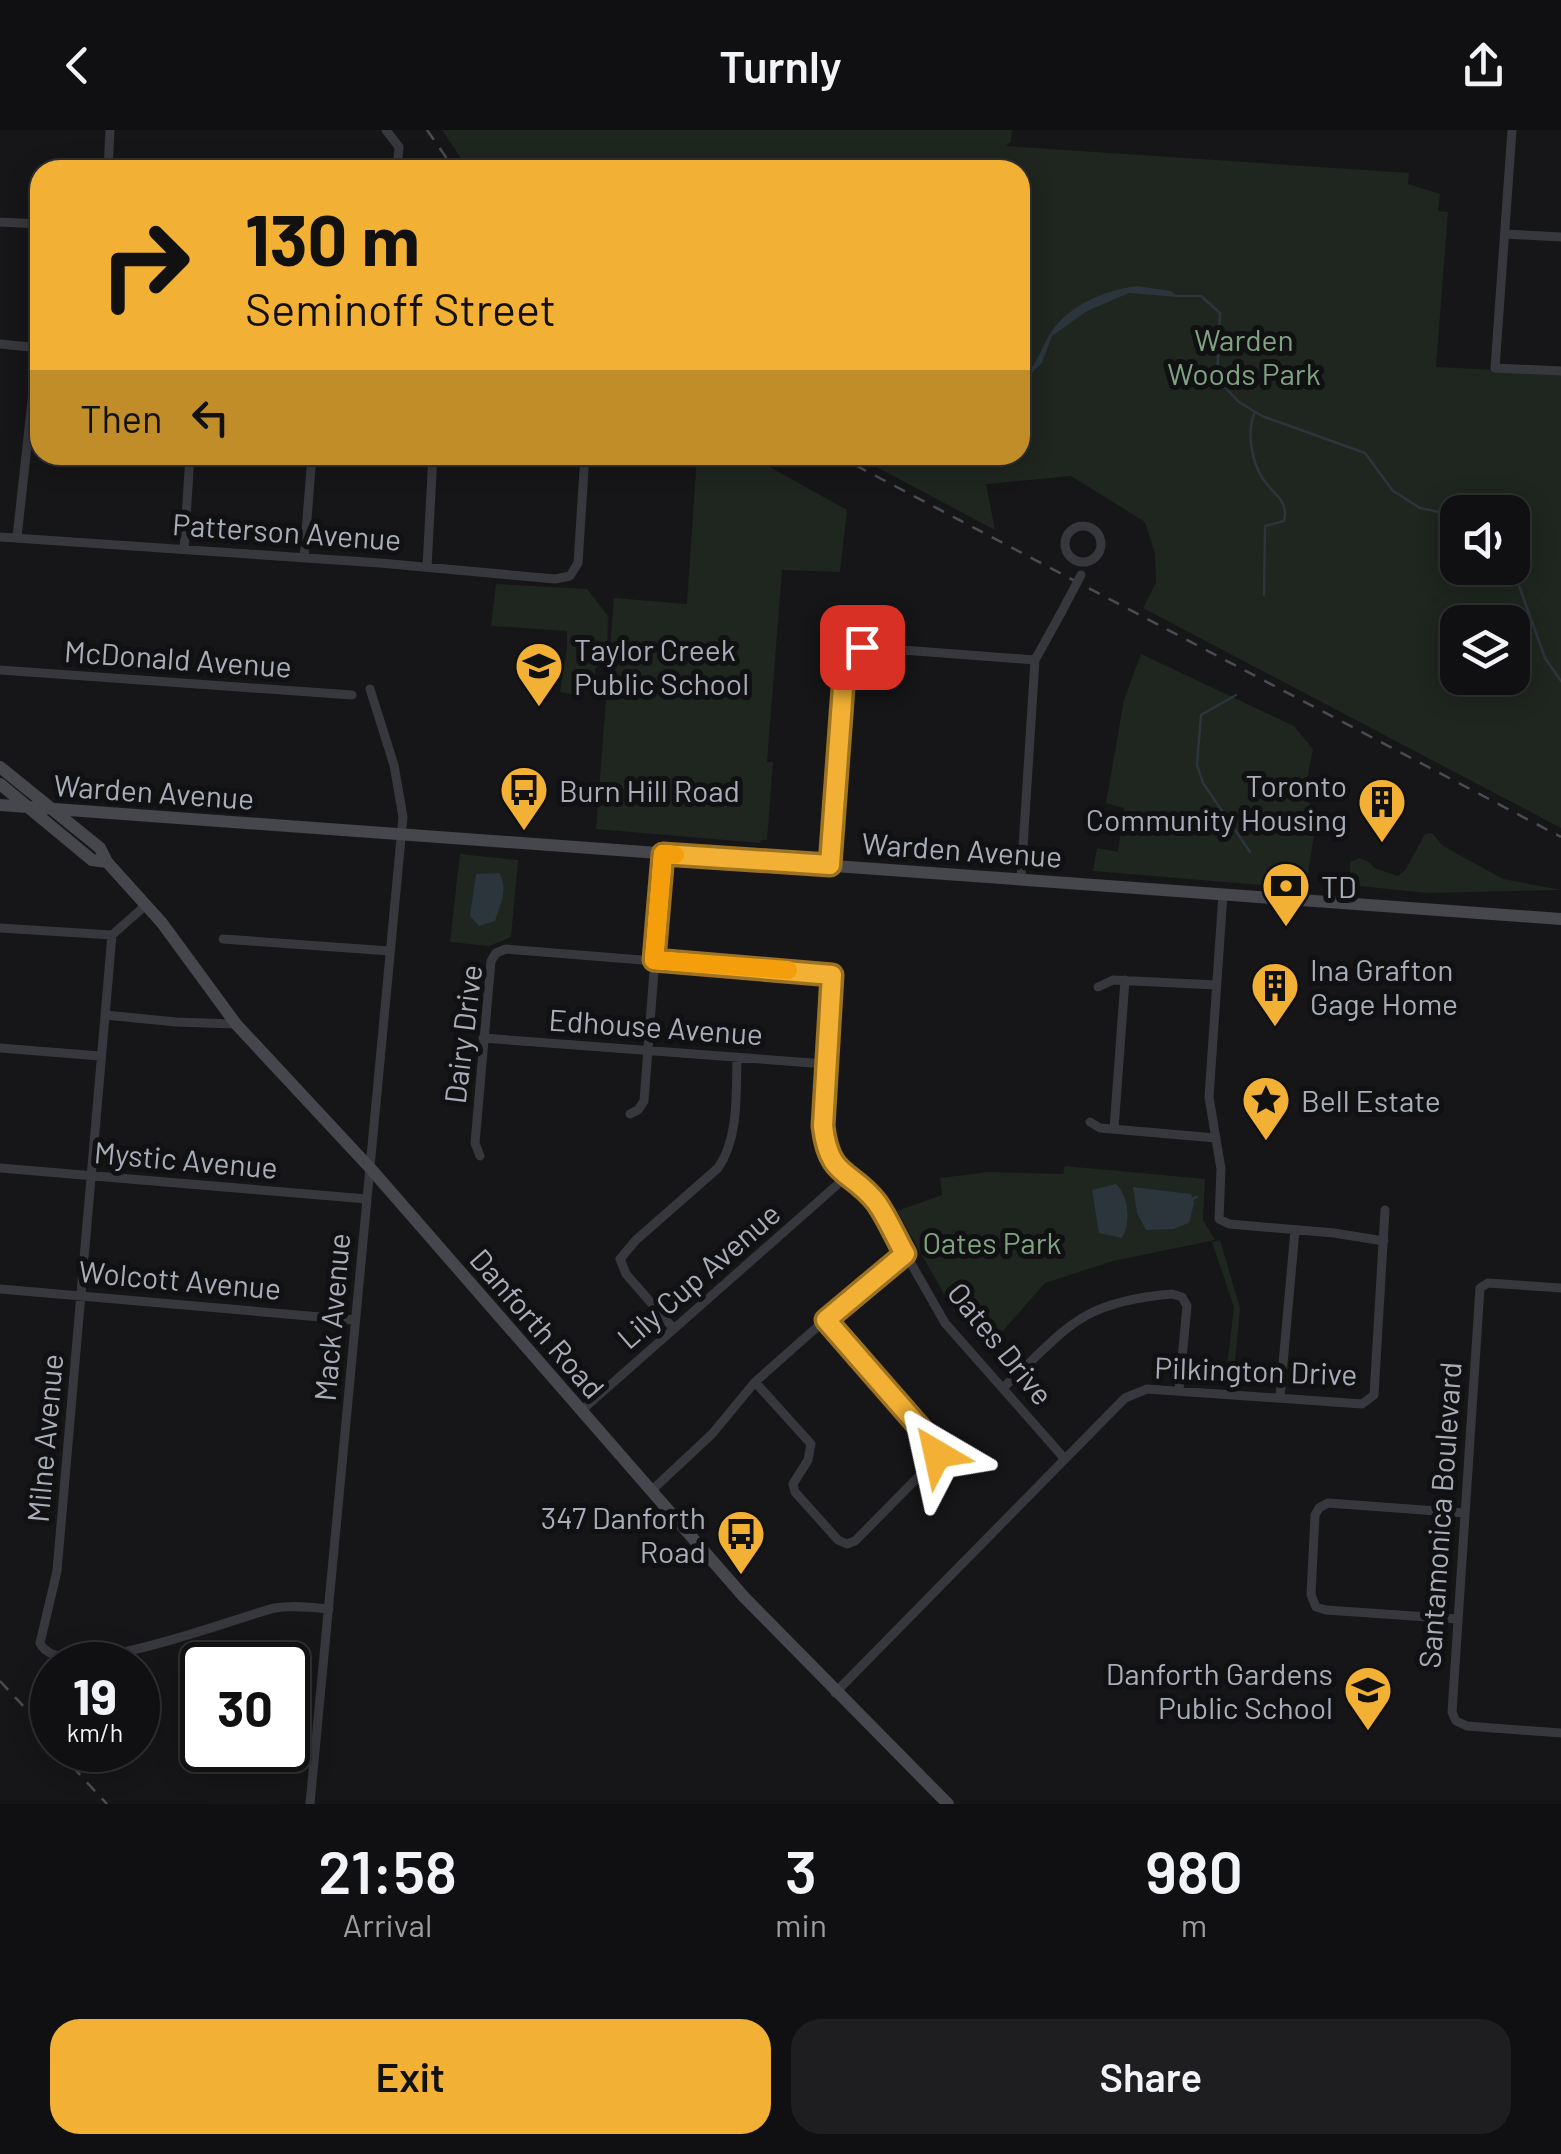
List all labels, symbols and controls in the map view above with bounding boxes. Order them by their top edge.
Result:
icon: back [50,38,105,93]
text: Turnly [719,38,842,92]
icon: share [1456,38,1511,93]
text: 130 m [245,196,420,280]
icon: right [80,200,210,330]
text: Seminoff Street [245,281,556,335]
park label: Warden Woods Park [1167,321,1321,391]
icon: left [183,390,238,445]
text: Then [80,395,163,441]
map controls [1440,495,1530,695]
button: sound [1440,495,1530,585]
street label: Patterson Avenue [171,505,403,557]
pin [820,605,905,690]
button: layers [1440,605,1530,695]
icon: arrive [835,620,890,675]
place label: Taylor Creek Public School [574,631,749,701]
street label: McDonald Avenue [63,632,293,684]
school or university icon: Taylor Creek Public School [513,640,565,708]
bus stop icon: Burn Hill Road [498,764,550,832]
street label: Warden Avenue [53,766,255,816]
place label: Toronto Community Housing [1086,767,1347,837]
place label: Burn Hill Road [559,772,740,808]
building icon: Toronto Community Housing [1356,776,1408,844]
street label: Warden Avenue [861,824,1063,874]
bank icon: TD [1260,860,1312,928]
place label: TD [1321,868,1357,904]
place label: Ina Grafton Gage Home [1310,951,1458,1021]
building icon: Ina Grafton Gage Home [1249,960,1301,1028]
street label: Dairy Drive [436,962,488,1106]
street label: Edhouse Avenue [548,1001,764,1051]
place icon: Bell Estate [1240,1074,1292,1142]
place label: Bell Estate [1301,1082,1441,1118]
street label: Mystic Avenue [93,1133,279,1185]
street label: Lily Cup Avenue [609,1195,787,1355]
park label: Oates Park [922,1224,1062,1260]
street label: Mack Avenue [306,1231,356,1403]
street label: Danforth Road [463,1241,613,1405]
street label: Wolcott Avenue [77,1252,283,1306]
street label: Oates Drive [941,1275,1061,1411]
street label: Pilkington Drive [1154,1348,1358,1392]
street label: Milne Avenue [19,1352,69,1524]
street label: Santamonica Boulevard [1410,1361,1468,1669]
position arrow [885,1402,989,1506]
place label: 347 Danforth Road [541,1499,706,1569]
bus stop icon: 347 Danforth Road [715,1508,767,1576]
speed limit sign: 30 [180,1642,310,1772]
place label: Danforth Gardens Public School [1106,1655,1333,1725]
school or university icon: Danforth Gardens Public School [1342,1664,1394,1732]
text: 19 [73,1665,117,1725]
text: km/h [67,1717,123,1747]
text: 21:58 [318,1834,457,1906]
text: 3 [785,1834,817,1906]
text: 980 [1145,1834,1243,1906]
text: Arrival [343,1905,432,1943]
text: min [775,1905,827,1943]
text: m [1181,1905,1207,1943]
button: Exit [50,2019,771,2134]
button: Share [791,2019,1511,2134]

